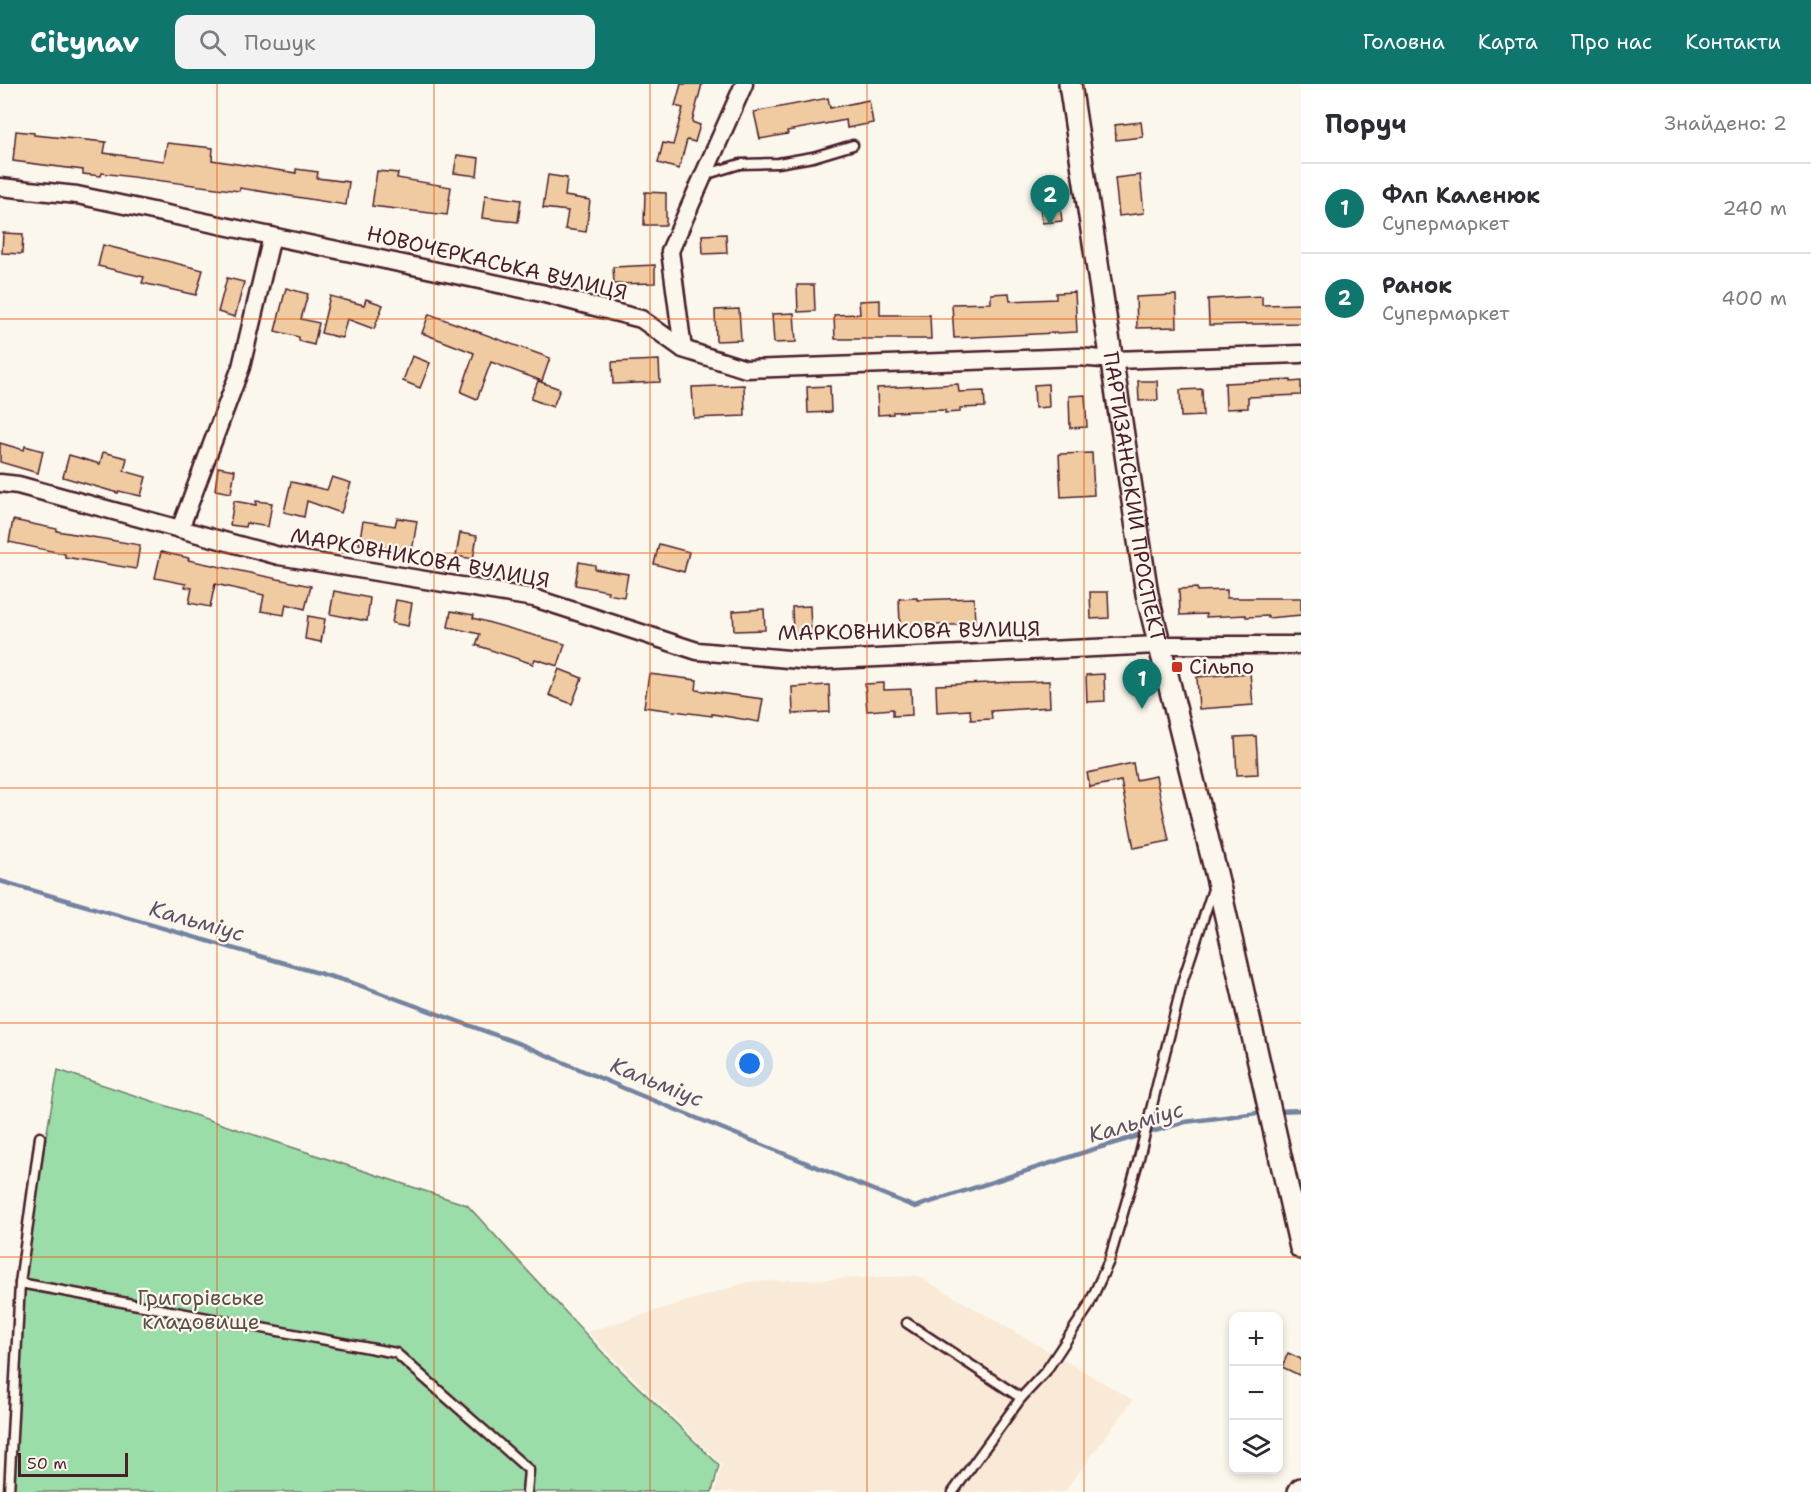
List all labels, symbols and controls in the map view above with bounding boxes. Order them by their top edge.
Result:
search box [175,15,595,69]
text: Citynav [30,23,139,61]
icon: search [196,26,229,59]
text: Пошук [244,28,316,57]
text: Головна [1363,28,1445,56]
text: Карта [1478,28,1538,56]
text: Про нас [1571,28,1652,56]
text: Контакти [1685,28,1781,56]
text: Поруч [1325,106,1407,141]
text: Знайдено: 2 [1664,110,1787,136]
pin: 2 [1030,176,1070,225]
text: Флп Каленюк [1382,181,1540,210]
text: 1 [1340,195,1349,221]
text: 240 m [1722,195,1787,221]
text: Супермаркет [1382,210,1509,236]
street label: НОВОЧЕРКАСЬКА ВУЛИЦЯ [364,219,630,307]
text: Ранок [1382,271,1452,300]
text: 2 [1338,285,1352,311]
text: 400 m [1721,285,1787,311]
text: Супермаркет [1382,300,1509,326]
street label: ПАРТИЗАНСЬКИЙ ПРОСПЕКТ [1097,350,1172,645]
street label: МАРКОВНИКОВА ВУЛИЦЯ [288,521,552,595]
street label: МАРКОВНИКОВА ВУЛИЦЯ [777,615,1041,647]
place label: Сільпо [1189,653,1254,681]
pin: 1 [1122,660,1162,709]
marker: Сільпо [1170,660,1184,674]
water label: Кальміус [146,894,248,948]
your location [735,1049,764,1078]
water label: Кальміус [606,1050,708,1114]
water label: Кальміус [1085,1095,1187,1149]
park label: Григорівське кладовище [137,1284,265,1336]
map controls [1229,1312,1283,1474]
button: + [1229,1312,1283,1366]
button: − [1229,1366,1283,1420]
button: layers [1229,1420,1283,1474]
scale bar [18,1450,128,1478]
text: 50 m [27,1453,67,1474]

